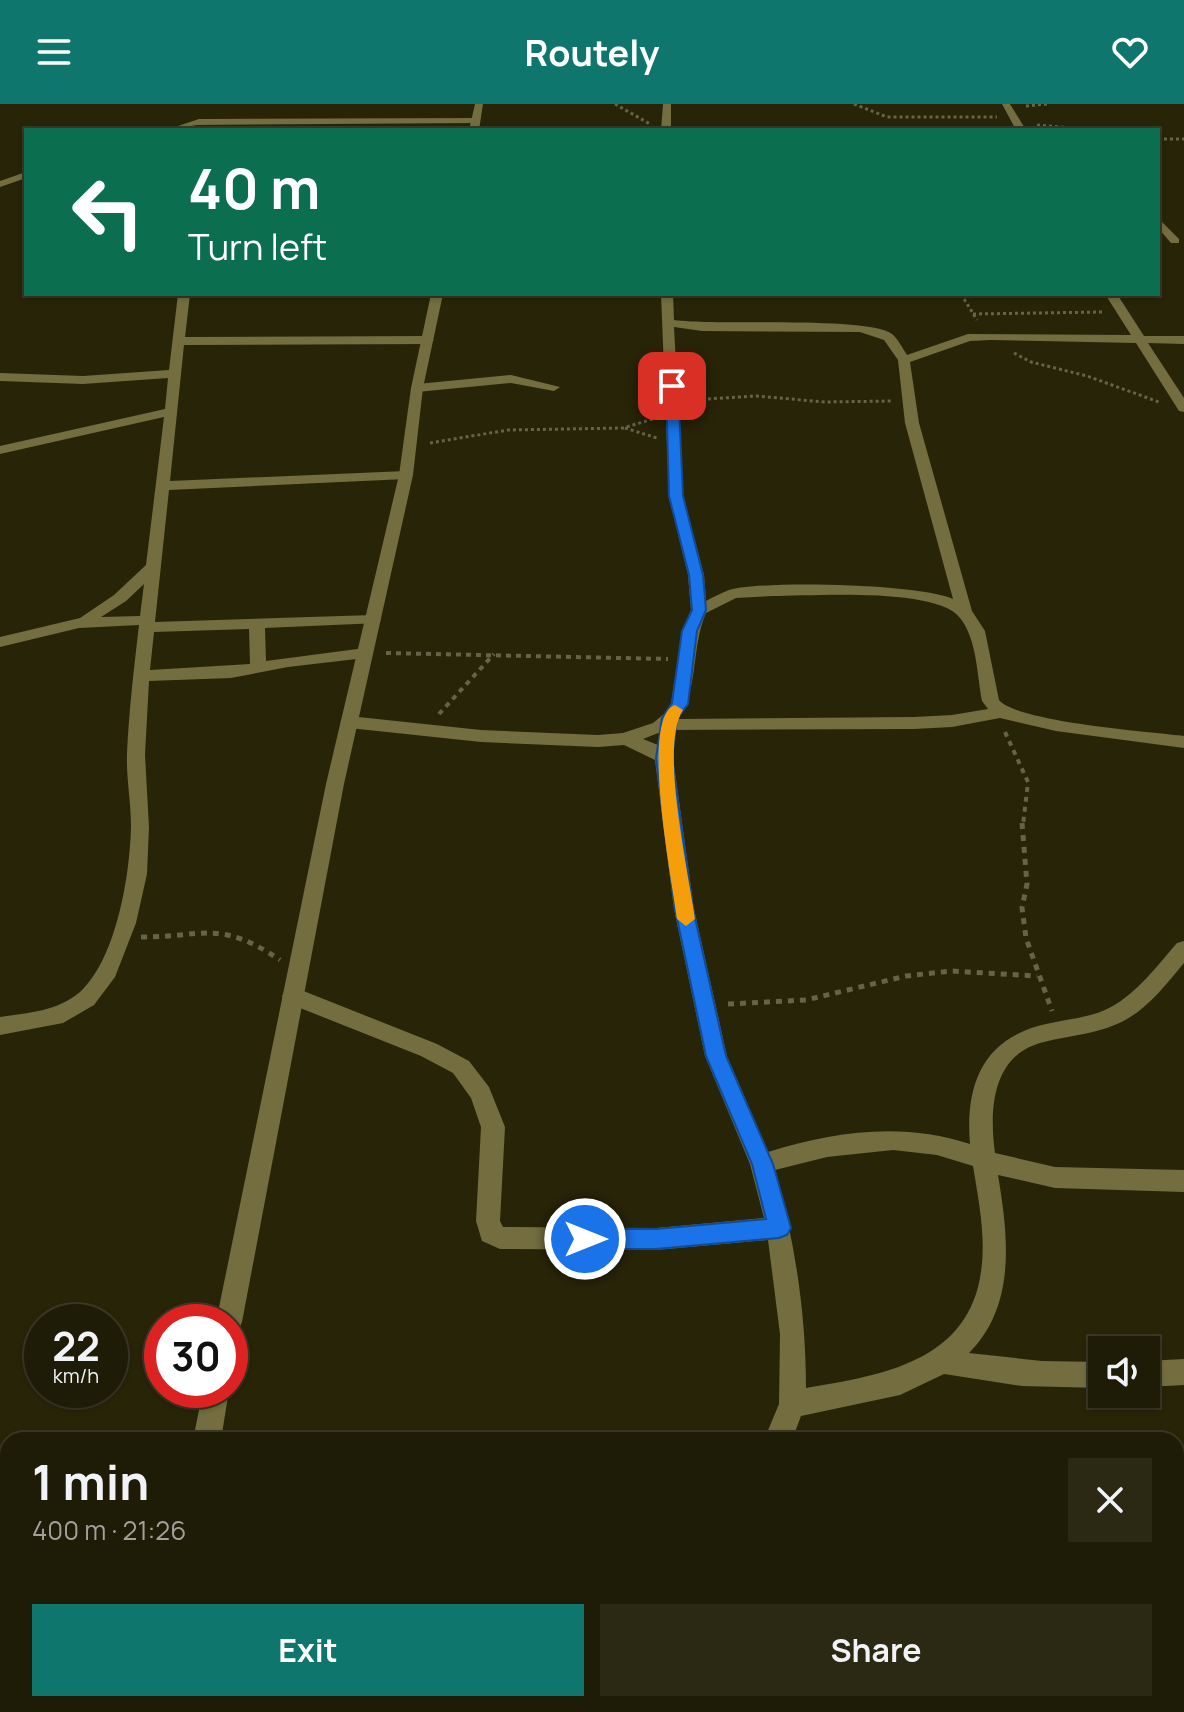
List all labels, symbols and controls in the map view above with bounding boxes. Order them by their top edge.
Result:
text: Routely [524,28,660,77]
icon: menu [32,30,76,74]
icon: heart [1108,30,1152,74]
text: 40 m [188,149,320,226]
icon: left [56,160,160,264]
text: Turn left [188,222,327,271]
pin [638,352,706,420]
icon: arrive [650,364,694,408]
position arrow [543,1197,627,1281]
speed limit sign: 30 [144,1304,248,1408]
text: 22 [52,1318,100,1373]
map controls [1088,1336,1160,1408]
button: sound [1088,1336,1160,1408]
text: km/h [53,1362,99,1389]
text: 1 min [32,1449,149,1514]
button: close [1068,1458,1152,1542]
text: 400 m · 21:26 [32,1512,186,1548]
button: Exit [32,1604,584,1696]
button: Share [600,1604,1152,1696]

